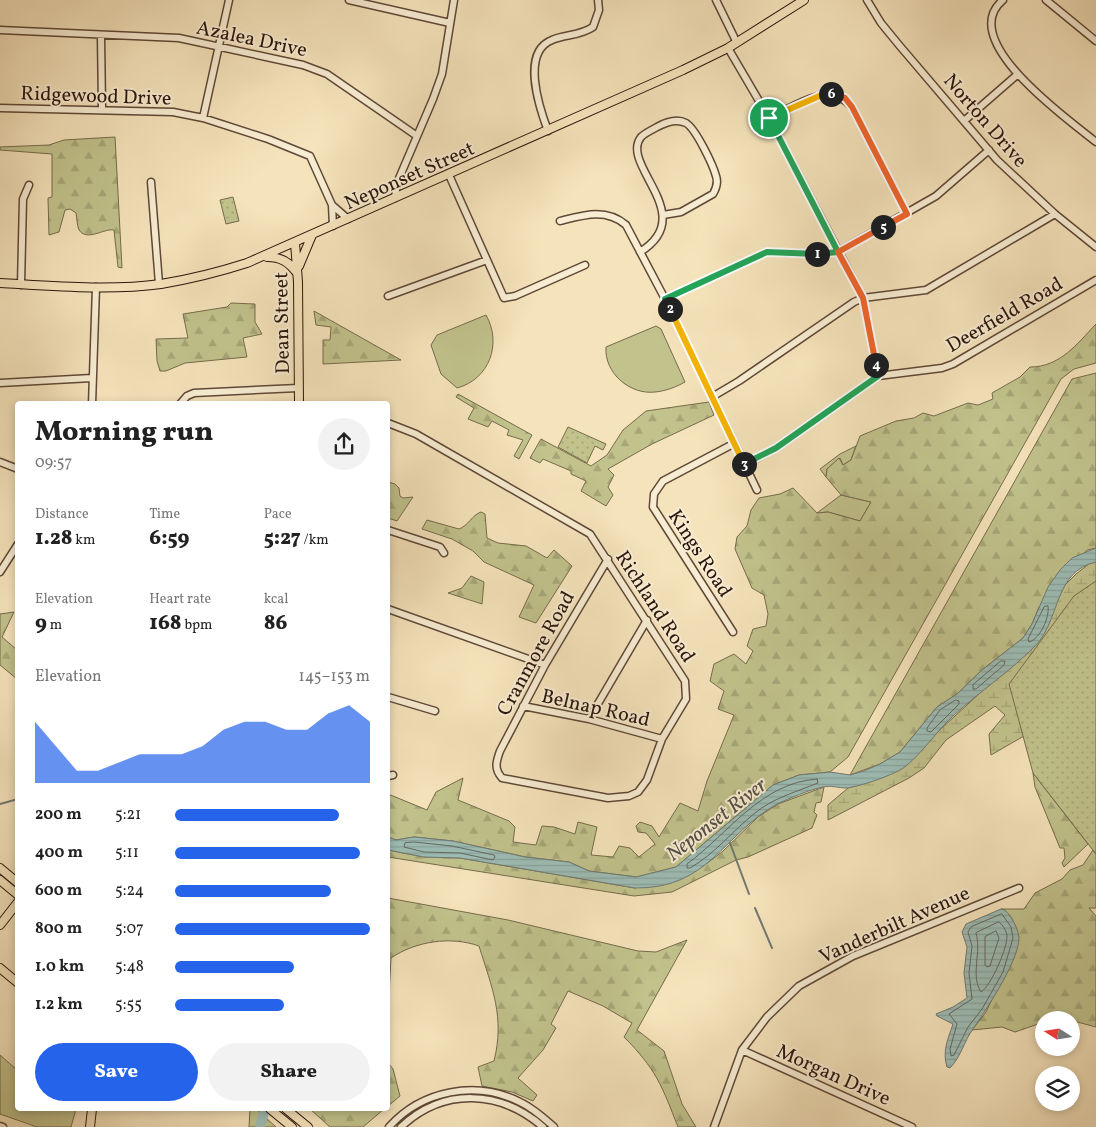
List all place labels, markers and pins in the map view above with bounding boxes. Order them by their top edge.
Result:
pin: 6 [818,82,844,106]
pin [748,97,790,139]
pin: 5 [870,214,896,240]
pin: 1 [804,242,830,266]
pin: 2 [658,296,682,322]
pin: 4 [864,352,888,378]
pin: 3 [732,452,756,476]

